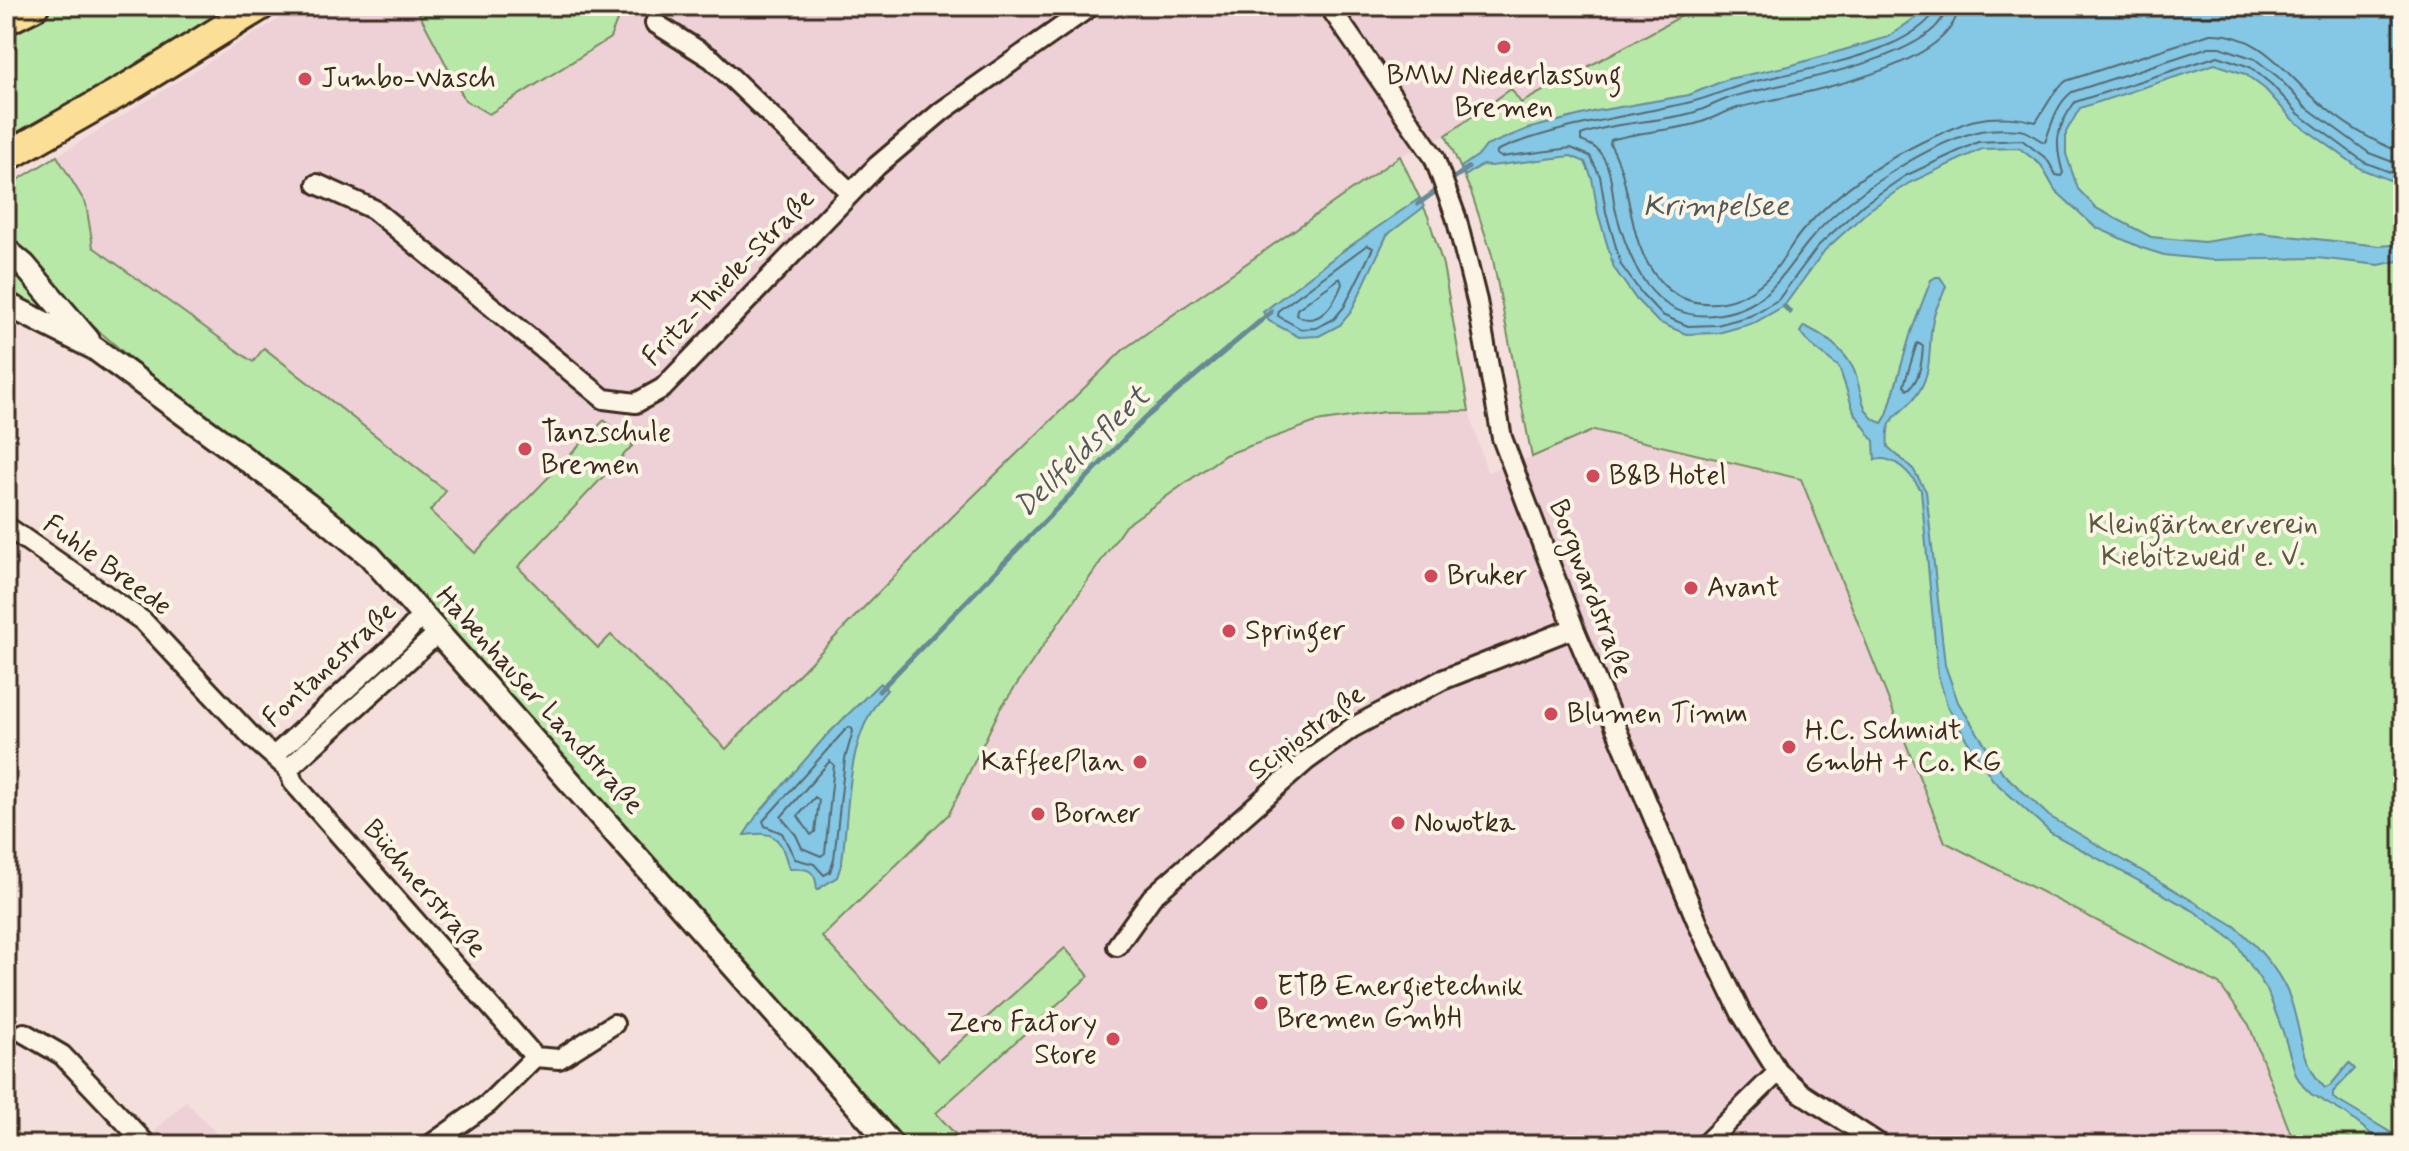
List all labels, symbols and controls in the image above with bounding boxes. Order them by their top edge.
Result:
marker: BMW Niederlassung Bremen [1495,38,1513,56]
place label: BMW Niederlassung Bremen [1386,58,1622,127]
place label: Jumbo-Wasch [321,61,496,98]
marker: Jumbo-Wasch [296,70,314,88]
street label: Fritz-Thiele-Straße [634,181,824,375]
water label: Krimpelsee [1643,187,1790,226]
water label: Dellfeldsfleet [1006,377,1159,526]
place label: Tanzschule Bremen [541,415,671,484]
marker: Tanzschule Bremen [516,440,534,458]
place label: B&B Hotel [1609,458,1726,495]
marker: B&B Hotel [1584,467,1602,485]
street label: Borgwardstraße [1537,494,1641,684]
street label: Fuhle Breede [35,507,179,625]
park label: Kleingärtnerverein Kiebitzweid' e. V. [2088,507,2318,576]
place label: Bruker [1447,558,1527,595]
marker: Bruker [1422,567,1440,585]
place label: Avant [1707,570,1779,607]
street label: Habenhauser Landstraße [427,579,651,823]
marker: Avant [1682,579,1700,597]
street label: Fontanestraße [255,593,405,737]
place label: Springer [1245,613,1346,653]
marker: Springer [1220,622,1238,640]
street label: Scipiostraße [1241,677,1373,789]
place label: Blumen Timm [1567,696,1748,733]
marker: Blumen Timm [1542,705,1560,723]
place label: H.C. Schmidt GmbH + Co. KG [1805,713,2001,782]
marker: H.C. Schmidt GmbH + Co. KG [1780,738,1798,756]
place label: KaffeePlan [981,744,1124,781]
marker: KaffeePlan [1131,753,1149,771]
place label: Borner [1054,796,1141,833]
marker: Borner [1029,805,1047,823]
place label: Nowotka [1414,805,1516,842]
street label: Büchnerstraße [354,812,494,966]
marker: Nowotka [1389,814,1407,832]
place label: ETB Energietechnik Bremen GmbH [1277,969,1523,1038]
marker: ETB Energietechnik Bremen GmbH [1252,994,1270,1012]
place label: Zero Factory Store [946,1005,1097,1074]
marker: Zero Factory Store [1104,1030,1122,1048]

